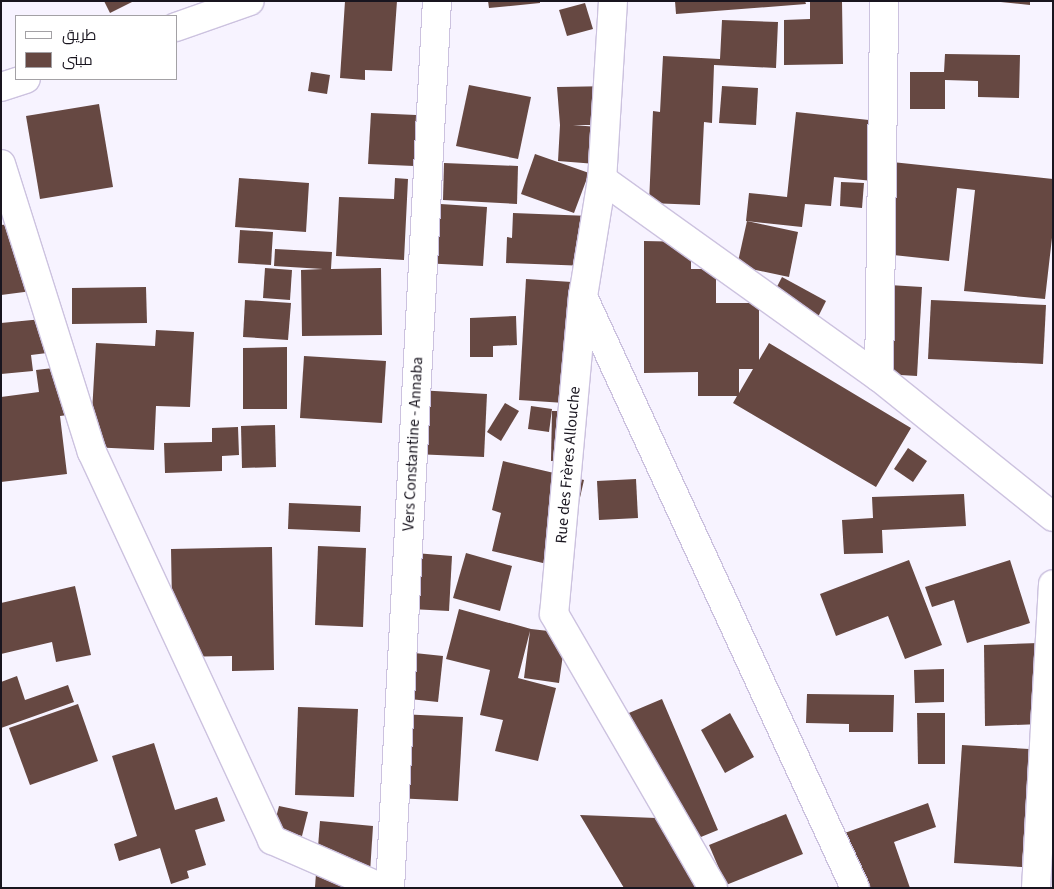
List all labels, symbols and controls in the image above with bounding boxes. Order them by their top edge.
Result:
legend [15,15,178,80]
text: طريق [62,25,96,46]
text: مبنى [62,50,93,71]
street label: Vers Constantine - Annaba [399,356,427,532]
street label: Rue des Frères Allouche [552,385,584,545]

